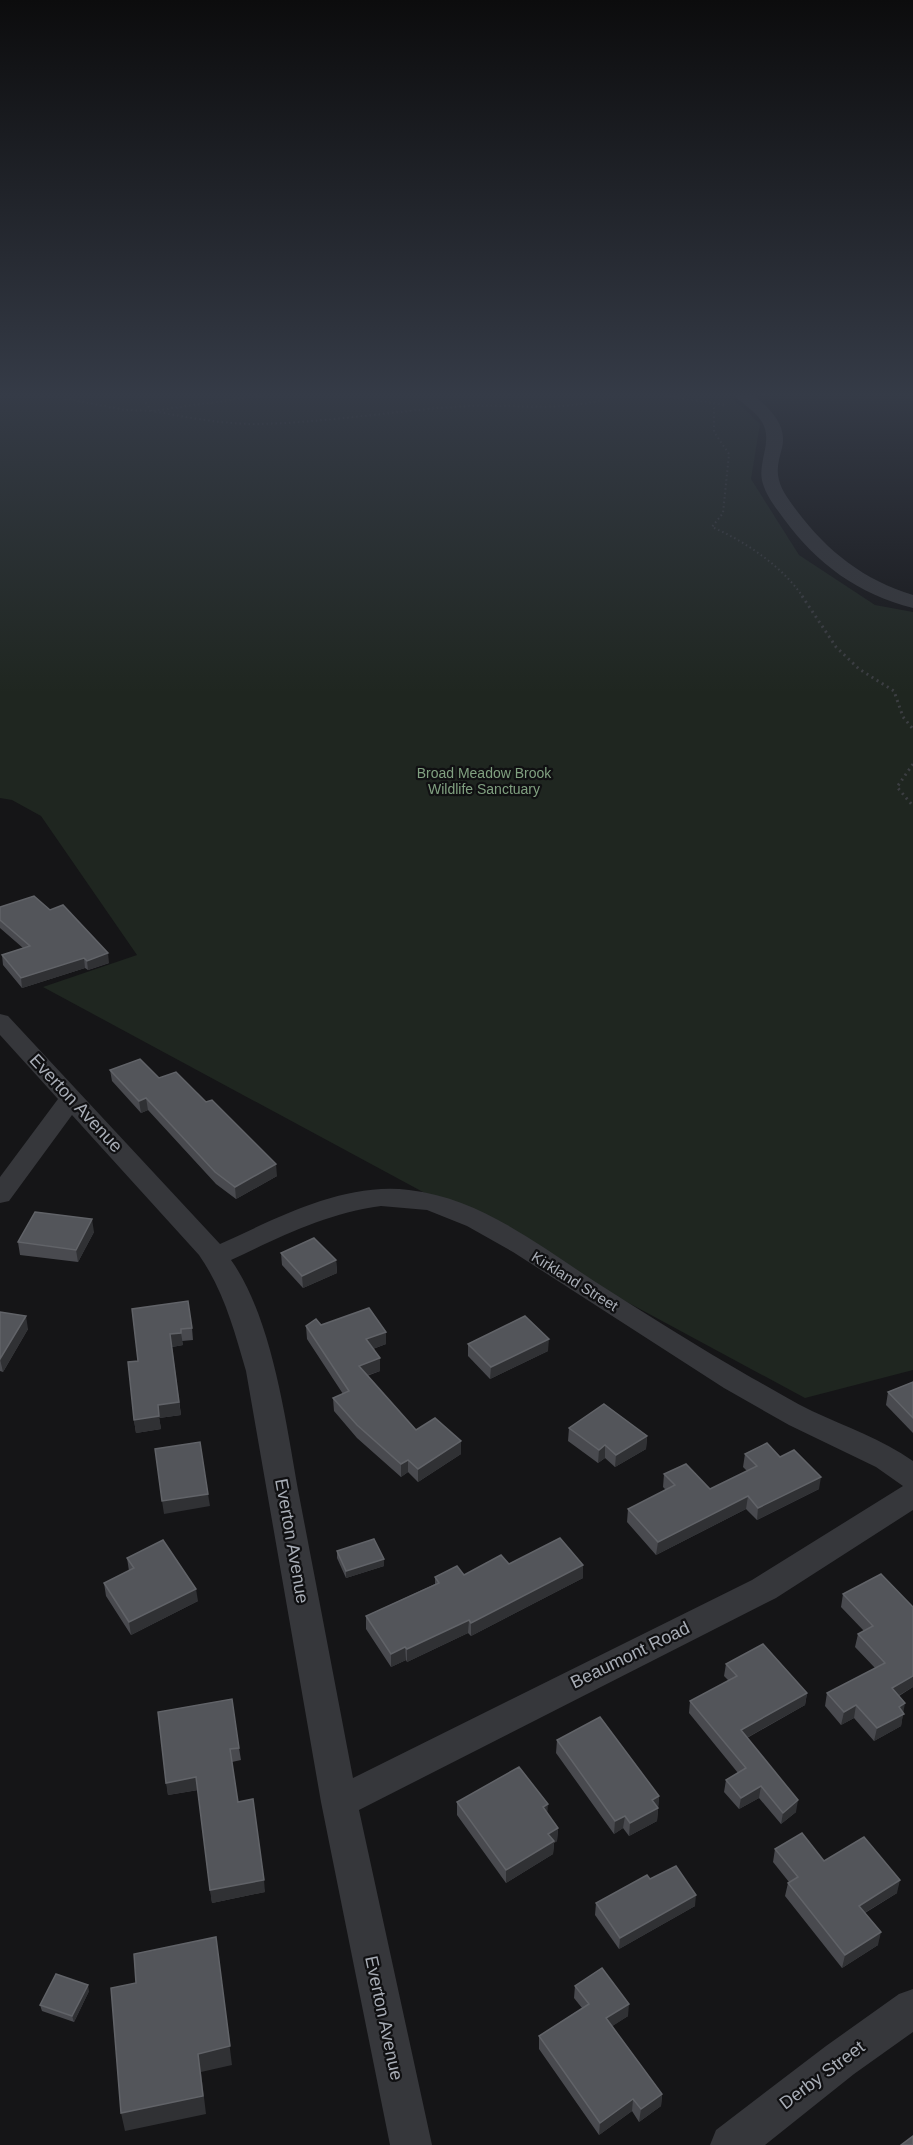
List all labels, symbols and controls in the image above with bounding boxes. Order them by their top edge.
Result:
park label: Broad Meadow Brook Wildlife Sanctuary [417,765,552,797]
street label: Everton Avenue [25,1050,127,1156]
street label: Kirkland Street [529,1248,622,1315]
street label: Everton Avenue [271,1477,313,1605]
street label: Beaumont Road [567,1617,693,1693]
street label: Everton Avenue [361,1954,407,2082]
street label: Derby Street [776,2037,868,2113]

